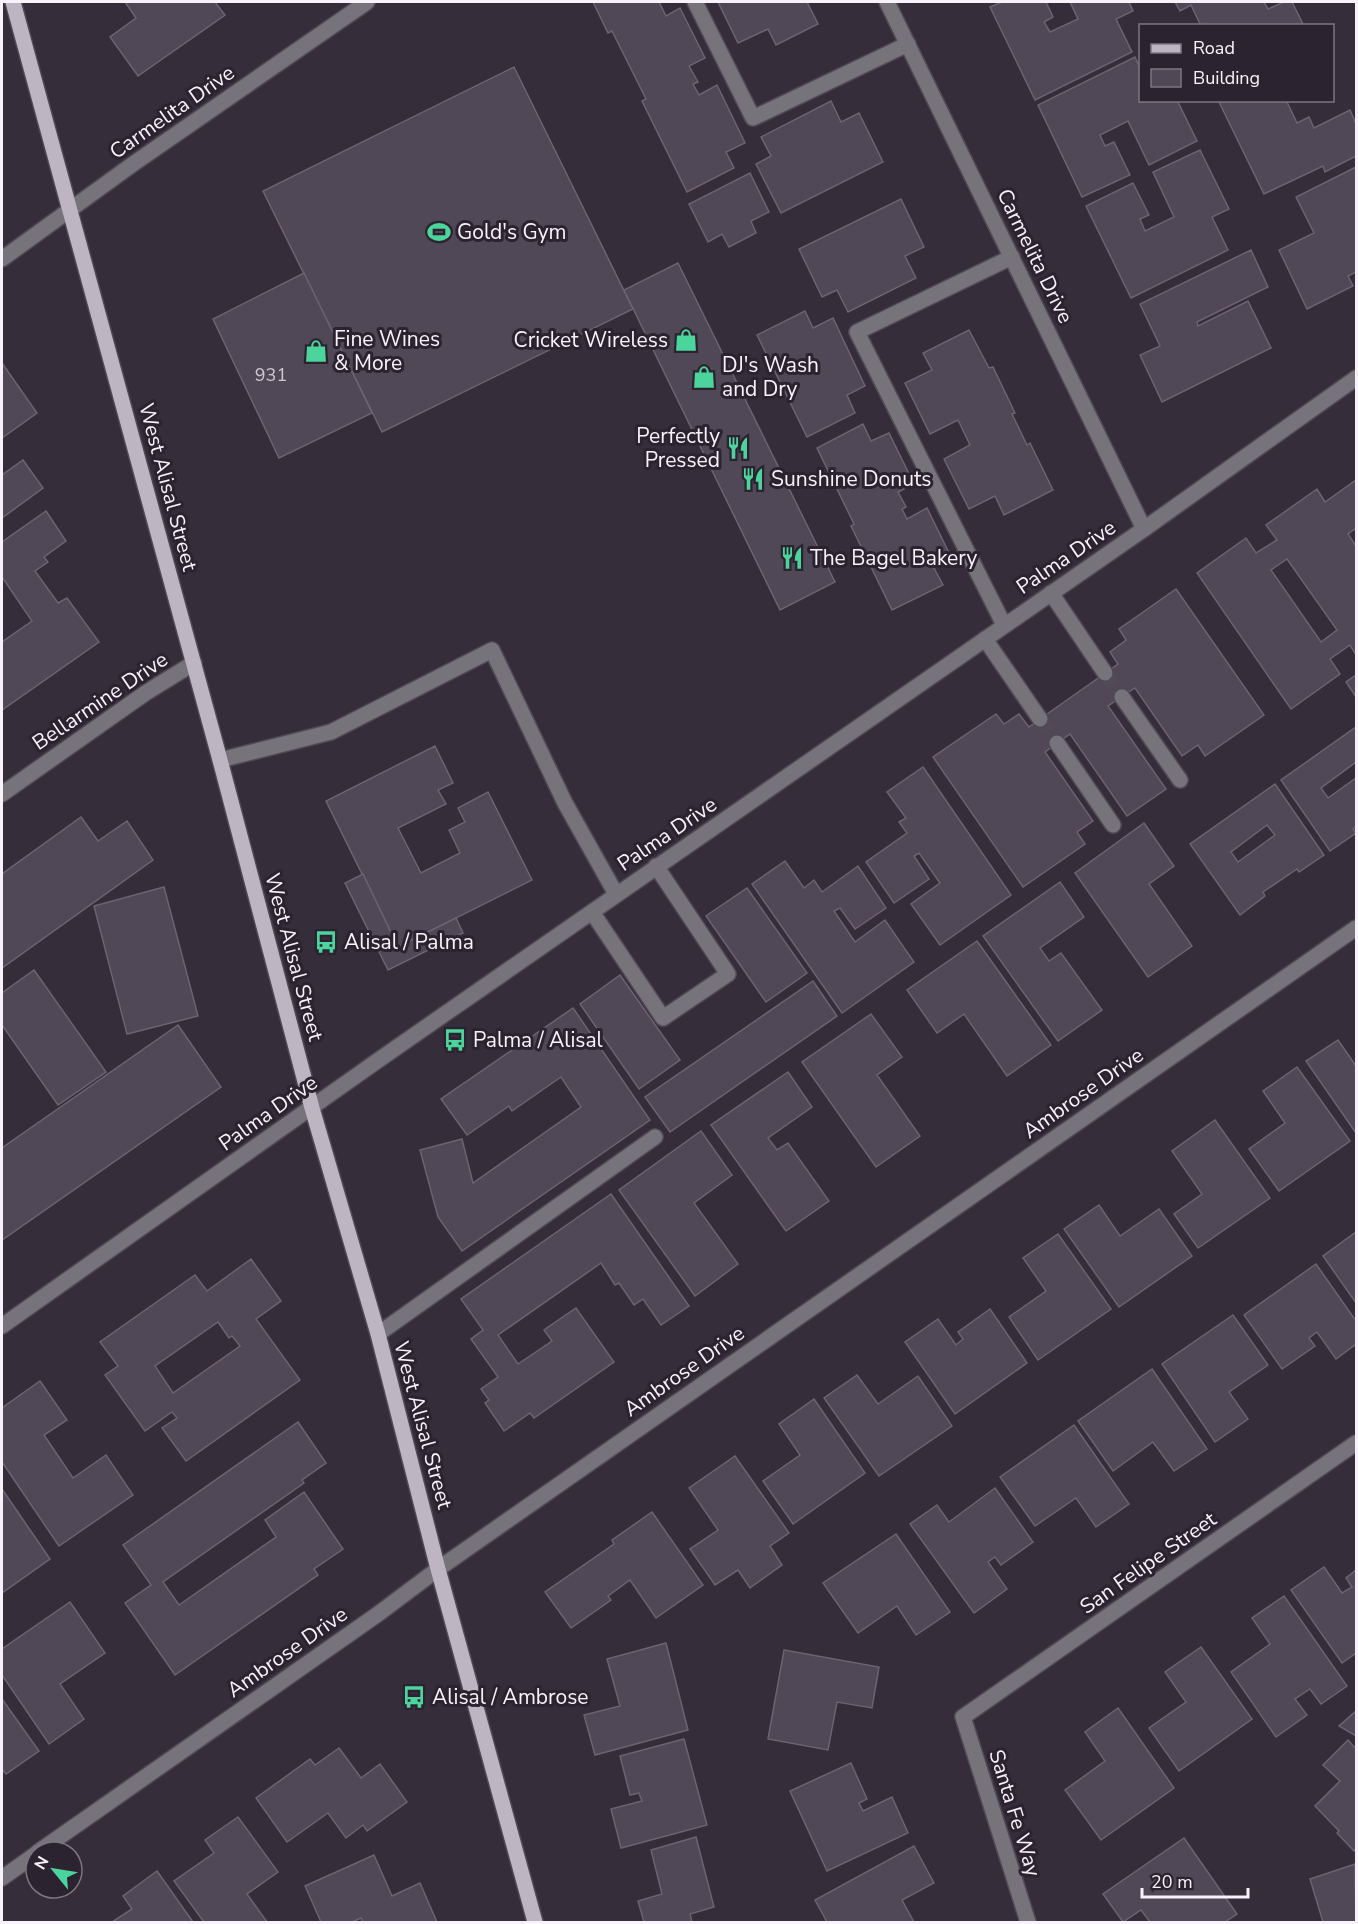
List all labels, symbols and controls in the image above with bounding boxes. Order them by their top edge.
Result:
legend [1139,24,1334,102]
text: Road [1193,36,1235,60]
street label: Carmelita Drive [104,59,240,165]
text: Building [1193,66,1260,90]
street label: Carmelita Drive [990,184,1080,328]
place label: Gold's Gym [457,218,566,246]
sports icon: Gold's Gym [426,219,452,245]
place label: Fine Wines & More [334,325,440,377]
place label: Cricket Wireless [514,326,668,354]
shop icon: Cricket Wireless [673,327,699,353]
shop icon: Fine Wines & More [303,338,329,364]
place label: DJ's Wash and Dry [722,351,819,403]
house number: 931 [255,363,287,387]
shop icon: DJ's Wash and Dry [691,364,717,390]
street label: West Alisal Street [132,400,204,574]
place label: Perfectly Pressed [636,422,720,474]
restaurant icon: Perfectly Pressed [725,435,751,461]
place label: Sunshine Donuts [771,465,931,493]
restaurant icon: Sunshine Donuts [740,466,766,492]
street label: Palma Drive [1011,513,1121,601]
place label: The Bagel Bakery [810,544,977,572]
restaurant icon: The Bagel Bakery [779,545,805,571]
street label: Bellarmine Drive [27,645,173,757]
street label: Palma Drive [612,790,722,878]
street label: West Alisal Street [258,870,330,1044]
place label: Alisal / Palma [344,928,474,956]
bus stop icon: Alisal / Palma [313,929,339,955]
place label: Palma / Alisal [473,1026,604,1054]
bus stop icon: Palma / Alisal [442,1027,468,1053]
street label: Ambrose Drive [1017,1041,1149,1145]
street label: Palma Drive [213,1069,323,1157]
street label: Ambrose Drive [618,1319,750,1423]
street label: West Alisal Street [387,1338,459,1512]
street label: San Felipe Street [1074,1505,1222,1621]
street label: Ambrose Drive [221,1600,353,1704]
place label: Alisal / Ambrose [432,1683,588,1711]
bus stop icon: Alisal / Ambrose [401,1684,427,1710]
street label: Santa Fe Way [982,1746,1048,1880]
north arrow [24,1840,84,1900]
text: N [29,1852,54,1874]
scale bar [1142,1861,1248,1899]
text: 20 m [1151,1870,1193,1894]

